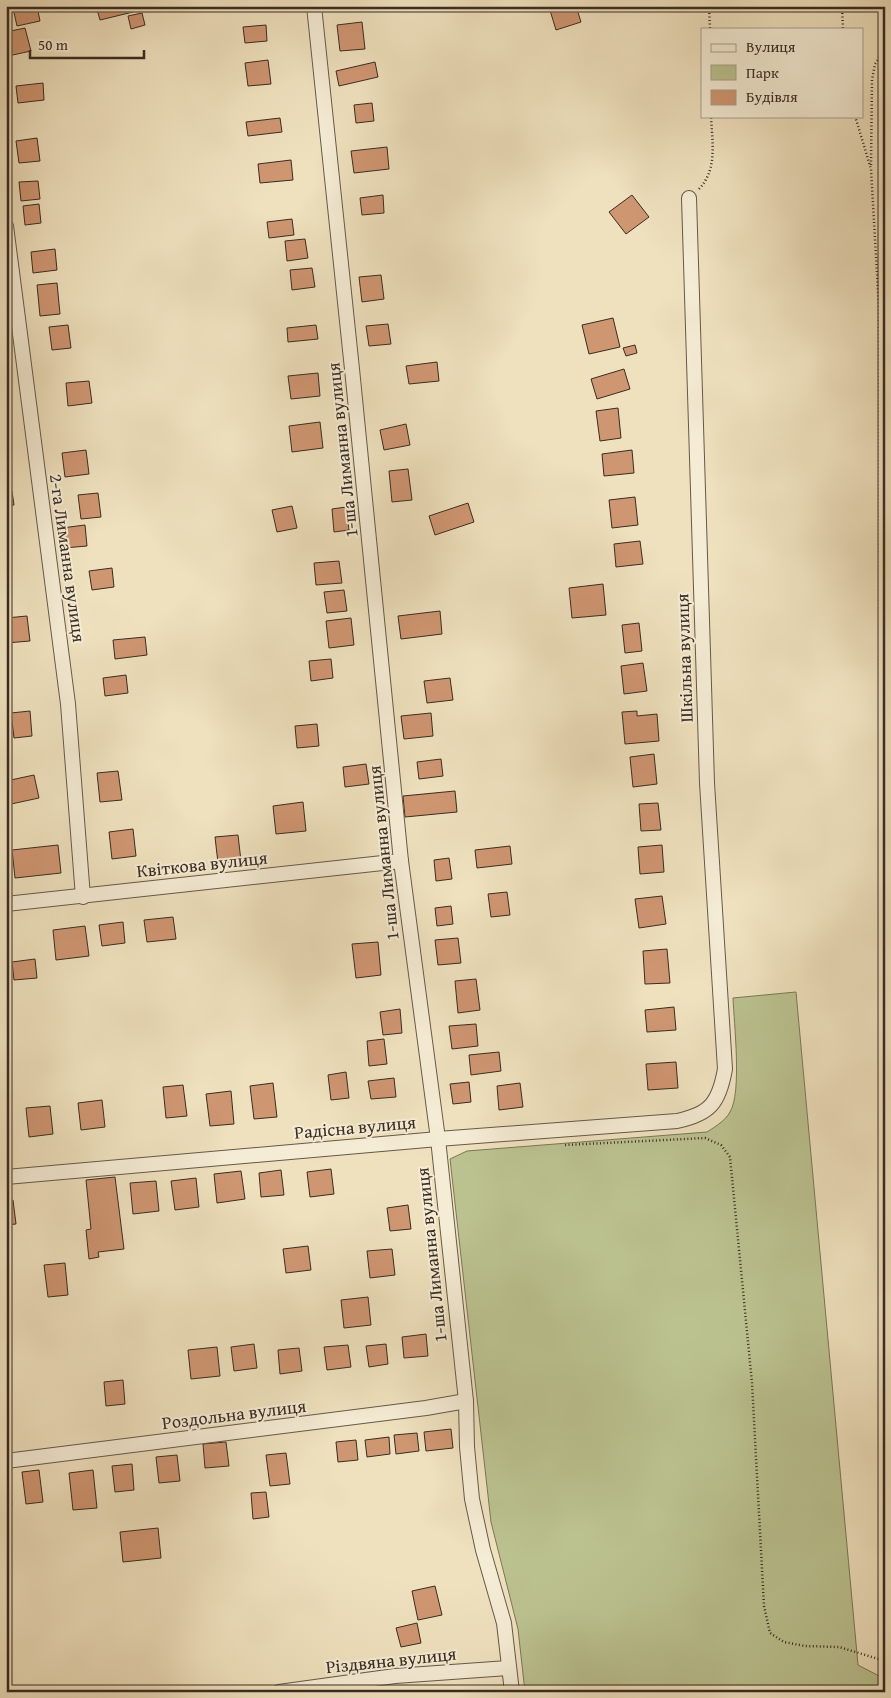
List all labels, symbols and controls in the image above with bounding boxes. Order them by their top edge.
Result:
scale bar [30,28,144,60]
legend [701,28,864,118]
text: 50 m [38,34,69,55]
text: Вулиця [746,36,796,57]
text: Парк [746,62,779,83]
text: Будівля [746,86,798,107]
street label: 1-ша Лиманна вулиця [319,361,365,539]
street label: 2-га Лиманна вулиця [43,472,93,644]
street label: Шкільна вулиця [668,593,700,723]
street label: 1-ша Лиманна вулиця [360,764,406,942]
street label: Квіткова вулиця [135,844,269,884]
street label: Радісна вулиця [293,1108,417,1146]
street label: 1-ша Лиманна вулиця [408,1166,454,1344]
street label: Роздольна вулиця [160,1392,308,1436]
street label: Різдвяна вулиця [324,1640,458,1680]

